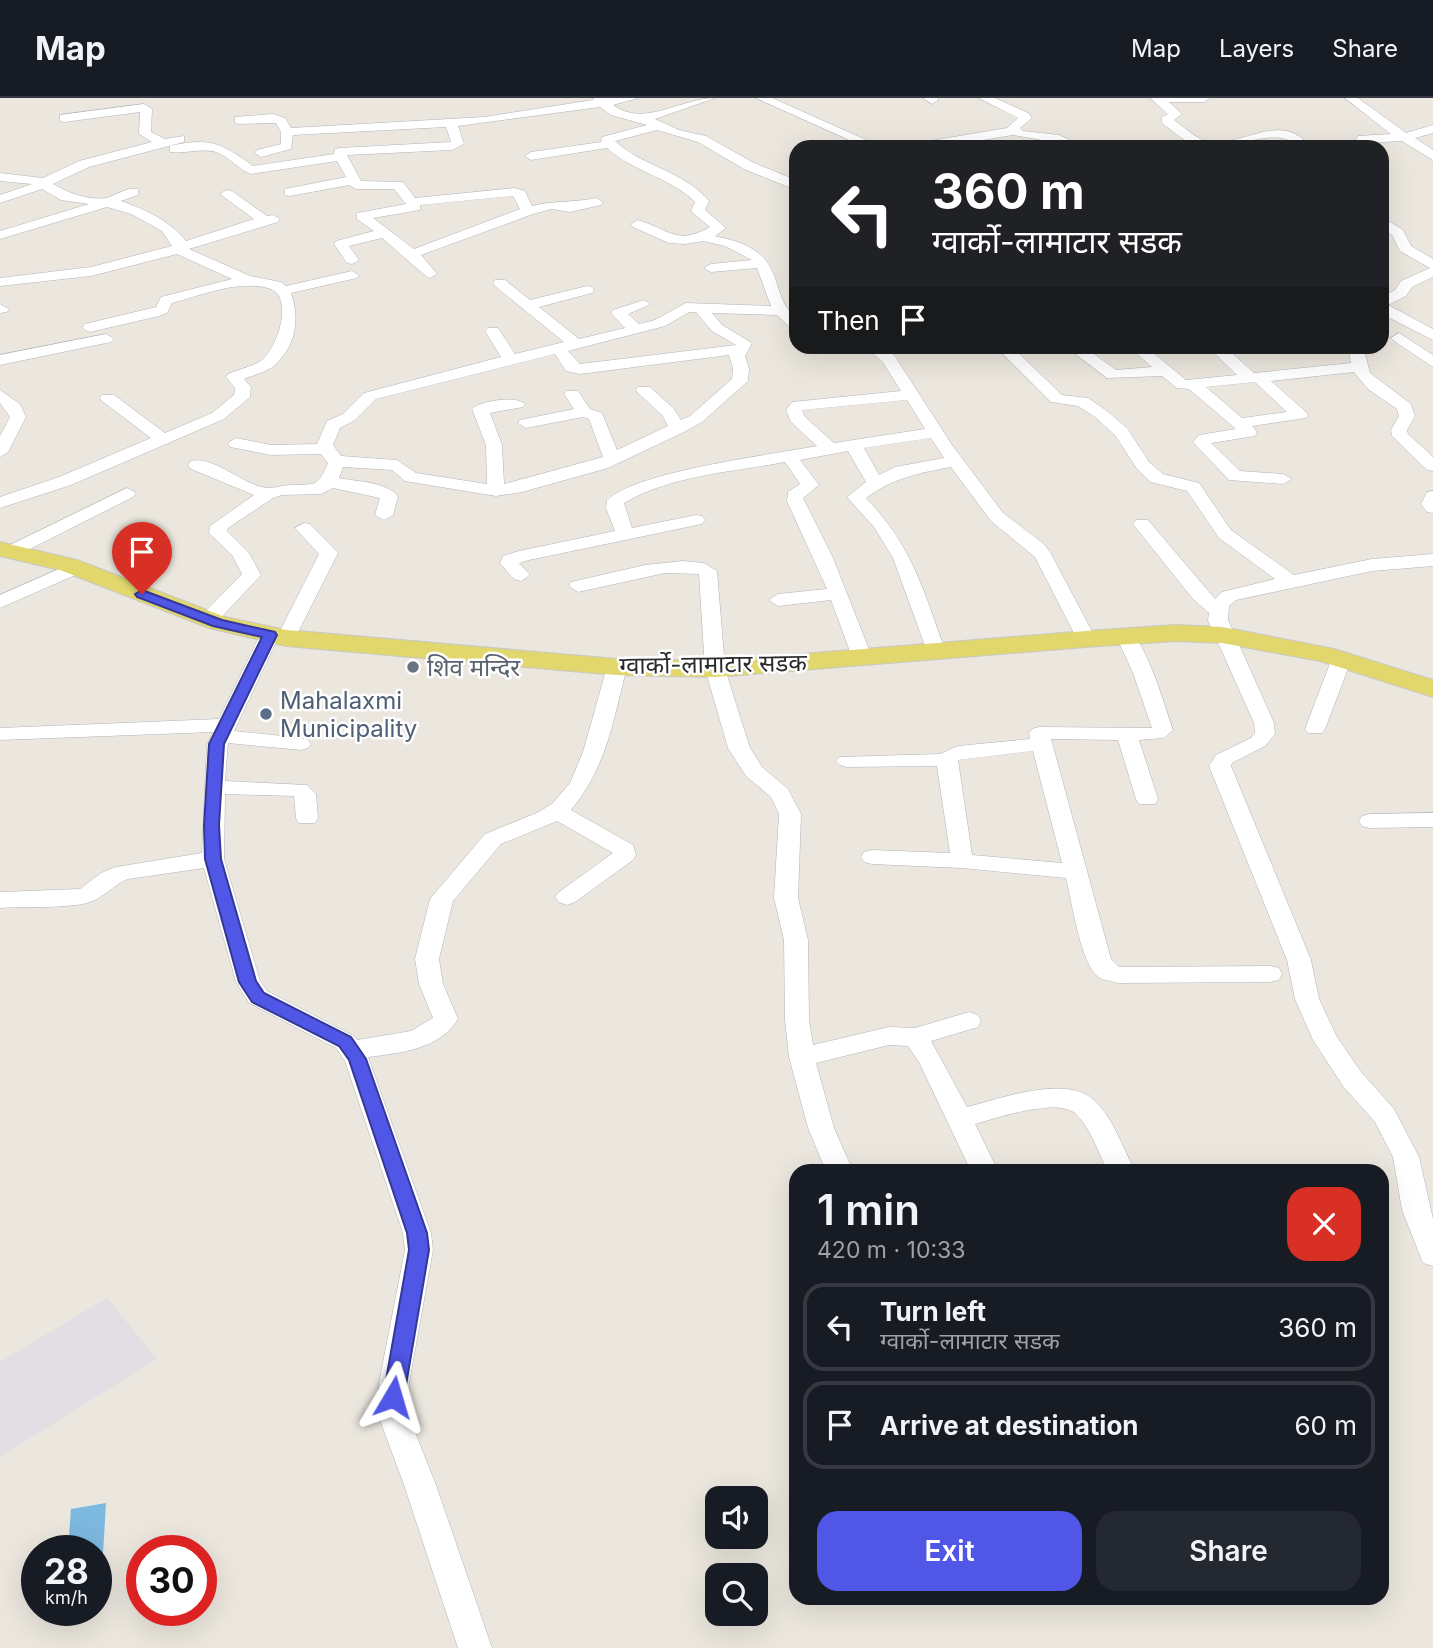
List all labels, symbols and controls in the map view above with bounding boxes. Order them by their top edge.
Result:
text: Map [35,28,106,68]
text: Map [1131,34,1181,63]
text: Layers [1219,34,1294,63]
text: Share [1332,34,1398,63]
text: 360 m [932,162,1085,221]
icon: left [817,168,908,259]
text: ग्वार्को-लामाटार सडक [932,222,1182,261]
icon: arrive [894,301,932,339]
text: Then [817,305,880,336]
pin [112,522,172,594]
icon: arrive [123,533,161,571]
street label: ग्वार्को-लामाटार सडक [619,648,808,680]
place label: शिव मन्दिर [427,653,521,682]
marker: शिव मन्दिर [405,659,421,675]
place label: Mahalaxmi Municipality [280,686,417,743]
marker: Mahalaxmi Municipality [258,706,274,722]
text: 1 min [817,1184,920,1235]
button: close [1287,1187,1361,1261]
text: 420 m · 10:33 [817,1236,965,1264]
text: Turn left [880,1296,986,1327]
icon: left [821,1308,859,1346]
text: 360 m [1278,1312,1357,1343]
text: ग्वार्को-लामाटार सडक [880,1327,1060,1355]
position arrow [356,1360,430,1434]
icon: arrive [821,1406,859,1444]
text: Arrive at destination [880,1410,1139,1441]
text: 60 m [1294,1410,1357,1441]
map controls [705,1486,768,1626]
button: sound [705,1486,768,1549]
button: Exit [817,1511,1082,1591]
button: Share [1096,1511,1361,1591]
speed limit sign: 30 [126,1535,217,1626]
text: 28 [44,1550,89,1592]
button: search [705,1563,768,1626]
text: km/h [45,1587,88,1608]

